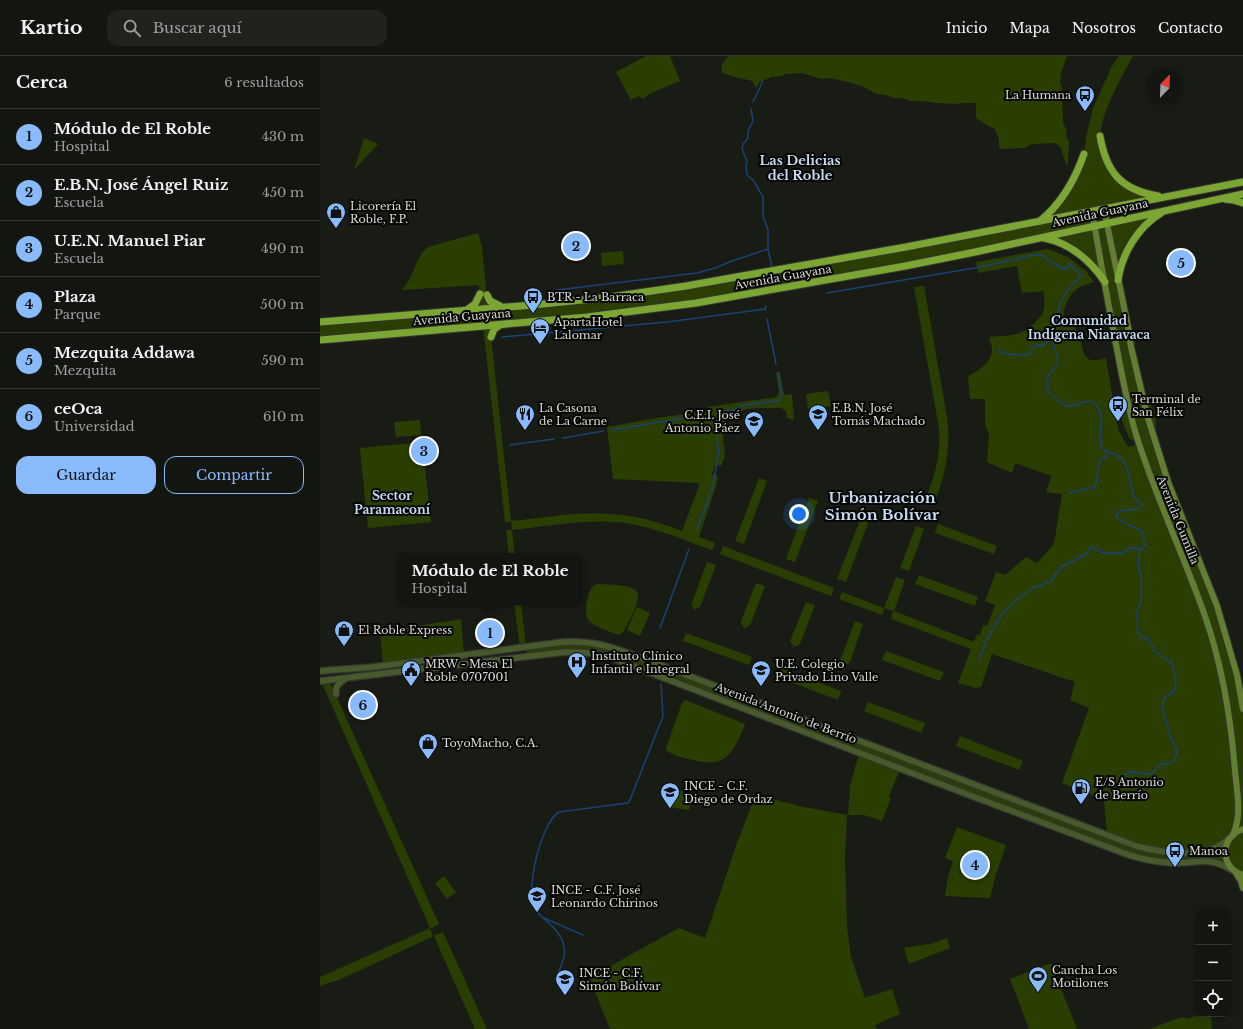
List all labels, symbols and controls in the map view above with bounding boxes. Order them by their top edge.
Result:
search box [107,10,387,46]
text: Kartio [20,16,83,39]
icon: search [121,17,143,39]
text: Buscar aquí [153,18,242,37]
text: Inicio [946,19,987,37]
text: Mapa [1009,19,1050,37]
text: Nosotros [1072,19,1136,37]
text: Contacto [1158,19,1223,37]
north arrow [1147,68,1183,104]
text: Cerca [16,72,68,93]
text: 6 resultados [224,74,304,91]
bus stop icon: La Humana [1074,84,1096,112]
place label: La Humana [1005,88,1072,102]
text: Módulo de El Roble [54,119,211,138]
text: 1 [26,128,32,145]
text: 430 m [261,128,304,145]
text: Hospital [54,138,110,155]
district label: Las Delicias del Roble [759,152,841,184]
text: E.B.N. José Ángel Ruiz [54,175,229,194]
text: 2 [25,184,33,201]
text: 450 m [262,184,304,201]
text: Escuela [54,194,104,211]
street label: Avenida Guayana [1050,196,1150,230]
place label: Licorería El Roble, F.P. [350,199,416,226]
shop icon: Licorería El Roble, F.P. [325,201,347,229]
text: U.E.N. Manuel Piar [54,231,205,250]
pin: 2 [563,231,589,261]
text: 3 [25,240,33,257]
text: 490 m [261,240,304,257]
pin: 5 [1168,248,1194,278]
text: Escuela [54,250,104,267]
street label: Avenida Guayana [733,261,833,293]
bus stop icon: BTR - La Barraca [522,286,544,314]
text: Plaza [54,287,96,306]
place label: BTR - La Barraca [547,290,645,304]
text: 4 [25,296,33,313]
text: 500 m [260,296,304,313]
text: Parque [54,306,101,323]
street label: Avenida Guayana [412,306,512,328]
district label: Comunidad Indígena Niaravaca [1028,313,1150,342]
place label: ApartaHotel Lalomar [553,315,623,342]
hotel icon: ApartaHotel Lalomar [529,317,551,345]
text: Mezquita Addawa [54,343,195,362]
text: 5 [25,352,33,369]
text: 590 m [261,352,304,369]
text: Mezquita [54,362,116,379]
place label: Terminal de San Félix [1132,392,1201,419]
bus stop icon: Terminal de San Félix [1107,394,1129,422]
text: ceOca [54,399,102,418]
place label: La Casona de La Carne [539,401,607,428]
place label: E.B.N. José Tomás Machado [832,401,925,428]
restaurant icon: La Casona de La Carne [514,403,536,431]
school or university icon: E.B.N. José Tomás Machado [807,403,829,431]
text: 6 [25,408,33,425]
text: 610 m [263,408,304,425]
place label: C.E.I. José Antonio Páez [664,408,740,435]
school or university icon: C.E.I. José Antonio Páez [743,410,765,438]
text: Universidad [54,418,134,435]
pin: 3 [411,436,437,466]
button: Guardar [16,456,156,494]
button: Compartir [164,456,304,494]
street label: Avenida Gumilla [1153,473,1202,567]
district label: Sector Paramaconí [354,488,431,517]
district label: Urbanización Simón Bolívar [825,488,940,524]
your location [789,504,809,524]
popup [397,553,583,605]
text: Módulo de El Roble [411,561,569,580]
text: Hospital [411,580,467,597]
pin: 1 [477,618,503,648]
shop icon: El Roble Express [333,619,355,647]
place label: El Roble Express [358,623,452,637]
place label: Instituto Clínico Infantil e Integral [591,649,690,676]
hospital icon: Instituto Clínico Infantil e Integral [566,651,588,679]
place label: MRW - Mesa El Roble 0707001 [425,657,513,684]
place label: U.E. Colegio Privado Lino Valle [775,657,878,684]
public building icon: MRW - Mesa El Roble 0707001 [400,659,422,687]
school or university icon: U.E. Colegio Privado Lino Valle [750,659,772,687]
street label: Avenida Antonio de Berrío [712,679,859,746]
pin: 6 [350,690,376,720]
shop icon: ToyoMacho, C.A. [417,732,439,760]
place label: ToyoMacho, C.A. [442,736,538,750]
place label: E/S Antonio de Berrío [1095,775,1164,802]
fuel station icon: E/S Antonio de Berrío [1070,777,1092,805]
place label: INCE - C.F. Diego de Ordaz [684,779,773,806]
school or university icon: INCE - C.F. Diego de Ordaz [659,781,681,809]
bus stop icon: Manoa [1164,840,1186,868]
place label: Manoa [1189,844,1229,858]
pin: 4 [962,850,988,880]
place label: INCE - C.F. José Leonardo Chirinos [551,883,658,910]
school or university icon: INCE - C.F. José Leonardo Chirinos [526,885,548,913]
map controls [1195,909,1231,1017]
button: + [1195,909,1231,945]
button: − [1195,945,1231,981]
place label: Cancha Los Motilones [1052,963,1117,990]
sports icon: Cancha Los Motilones [1027,965,1049,993]
place label: INCE - C.F. Simón Bolívar [579,966,661,993]
school or university icon: INCE - C.F. Simón Bolívar [554,968,576,996]
button: locate [1195,981,1231,1017]

